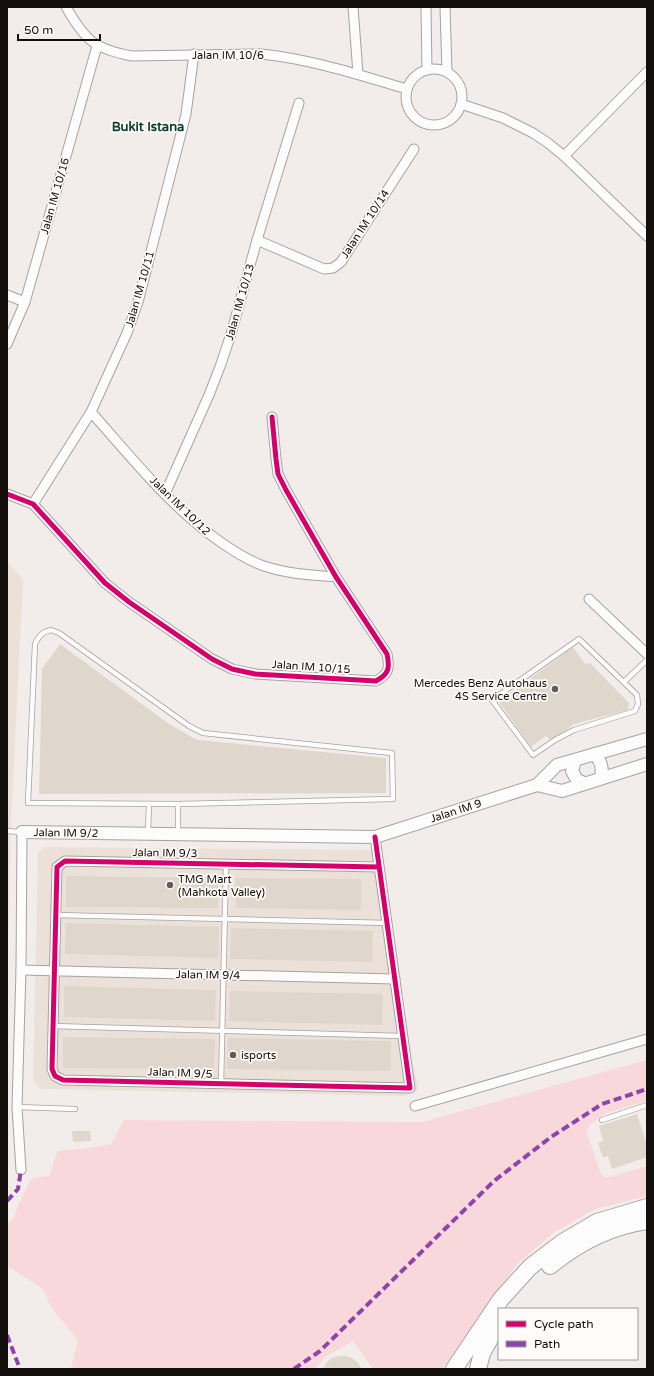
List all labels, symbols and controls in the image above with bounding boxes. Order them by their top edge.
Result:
scale bar [18,16,100,42]
text: 50 m [24,23,53,37]
street label: Jalan IM 10/6 [192,49,264,62]
district label: Bukit Istana [112,119,184,135]
street label: Jalan IM 10/16 [38,156,72,236]
street label: Jalan IM 10/14 [338,187,392,261]
street label: Jalan IM 10/11 [123,249,157,329]
street label: Jalan IM 10/13 [223,262,257,342]
street label: Jalan IM 10/12 [147,474,213,538]
street label: Jalan IM 10/15 [271,658,351,676]
place label: Mercedes Benz Autohaus 4S Service Centre [414,677,547,703]
marker: Mercedes Benz Autohaus 4S Service Centre [550,684,560,694]
street label: Jalan IM 9 [429,797,483,825]
street label: Jalan IM 9/2 [33,826,99,840]
street label: Jalan IM 9/3 [132,846,198,860]
place label: TMG Mart (Mahkota Valley) [178,873,265,899]
marker: TMG Mart (Mahkota Valley) [165,880,175,890]
street label: Jalan IM 9/4 [176,968,240,982]
place label: isports [241,1049,276,1062]
marker: isports [228,1050,238,1060]
street label: Jalan IM 9/5 [147,1065,213,1081]
legend [498,1308,638,1360]
text: Cycle path [534,1317,593,1331]
text: Path [534,1337,560,1351]

